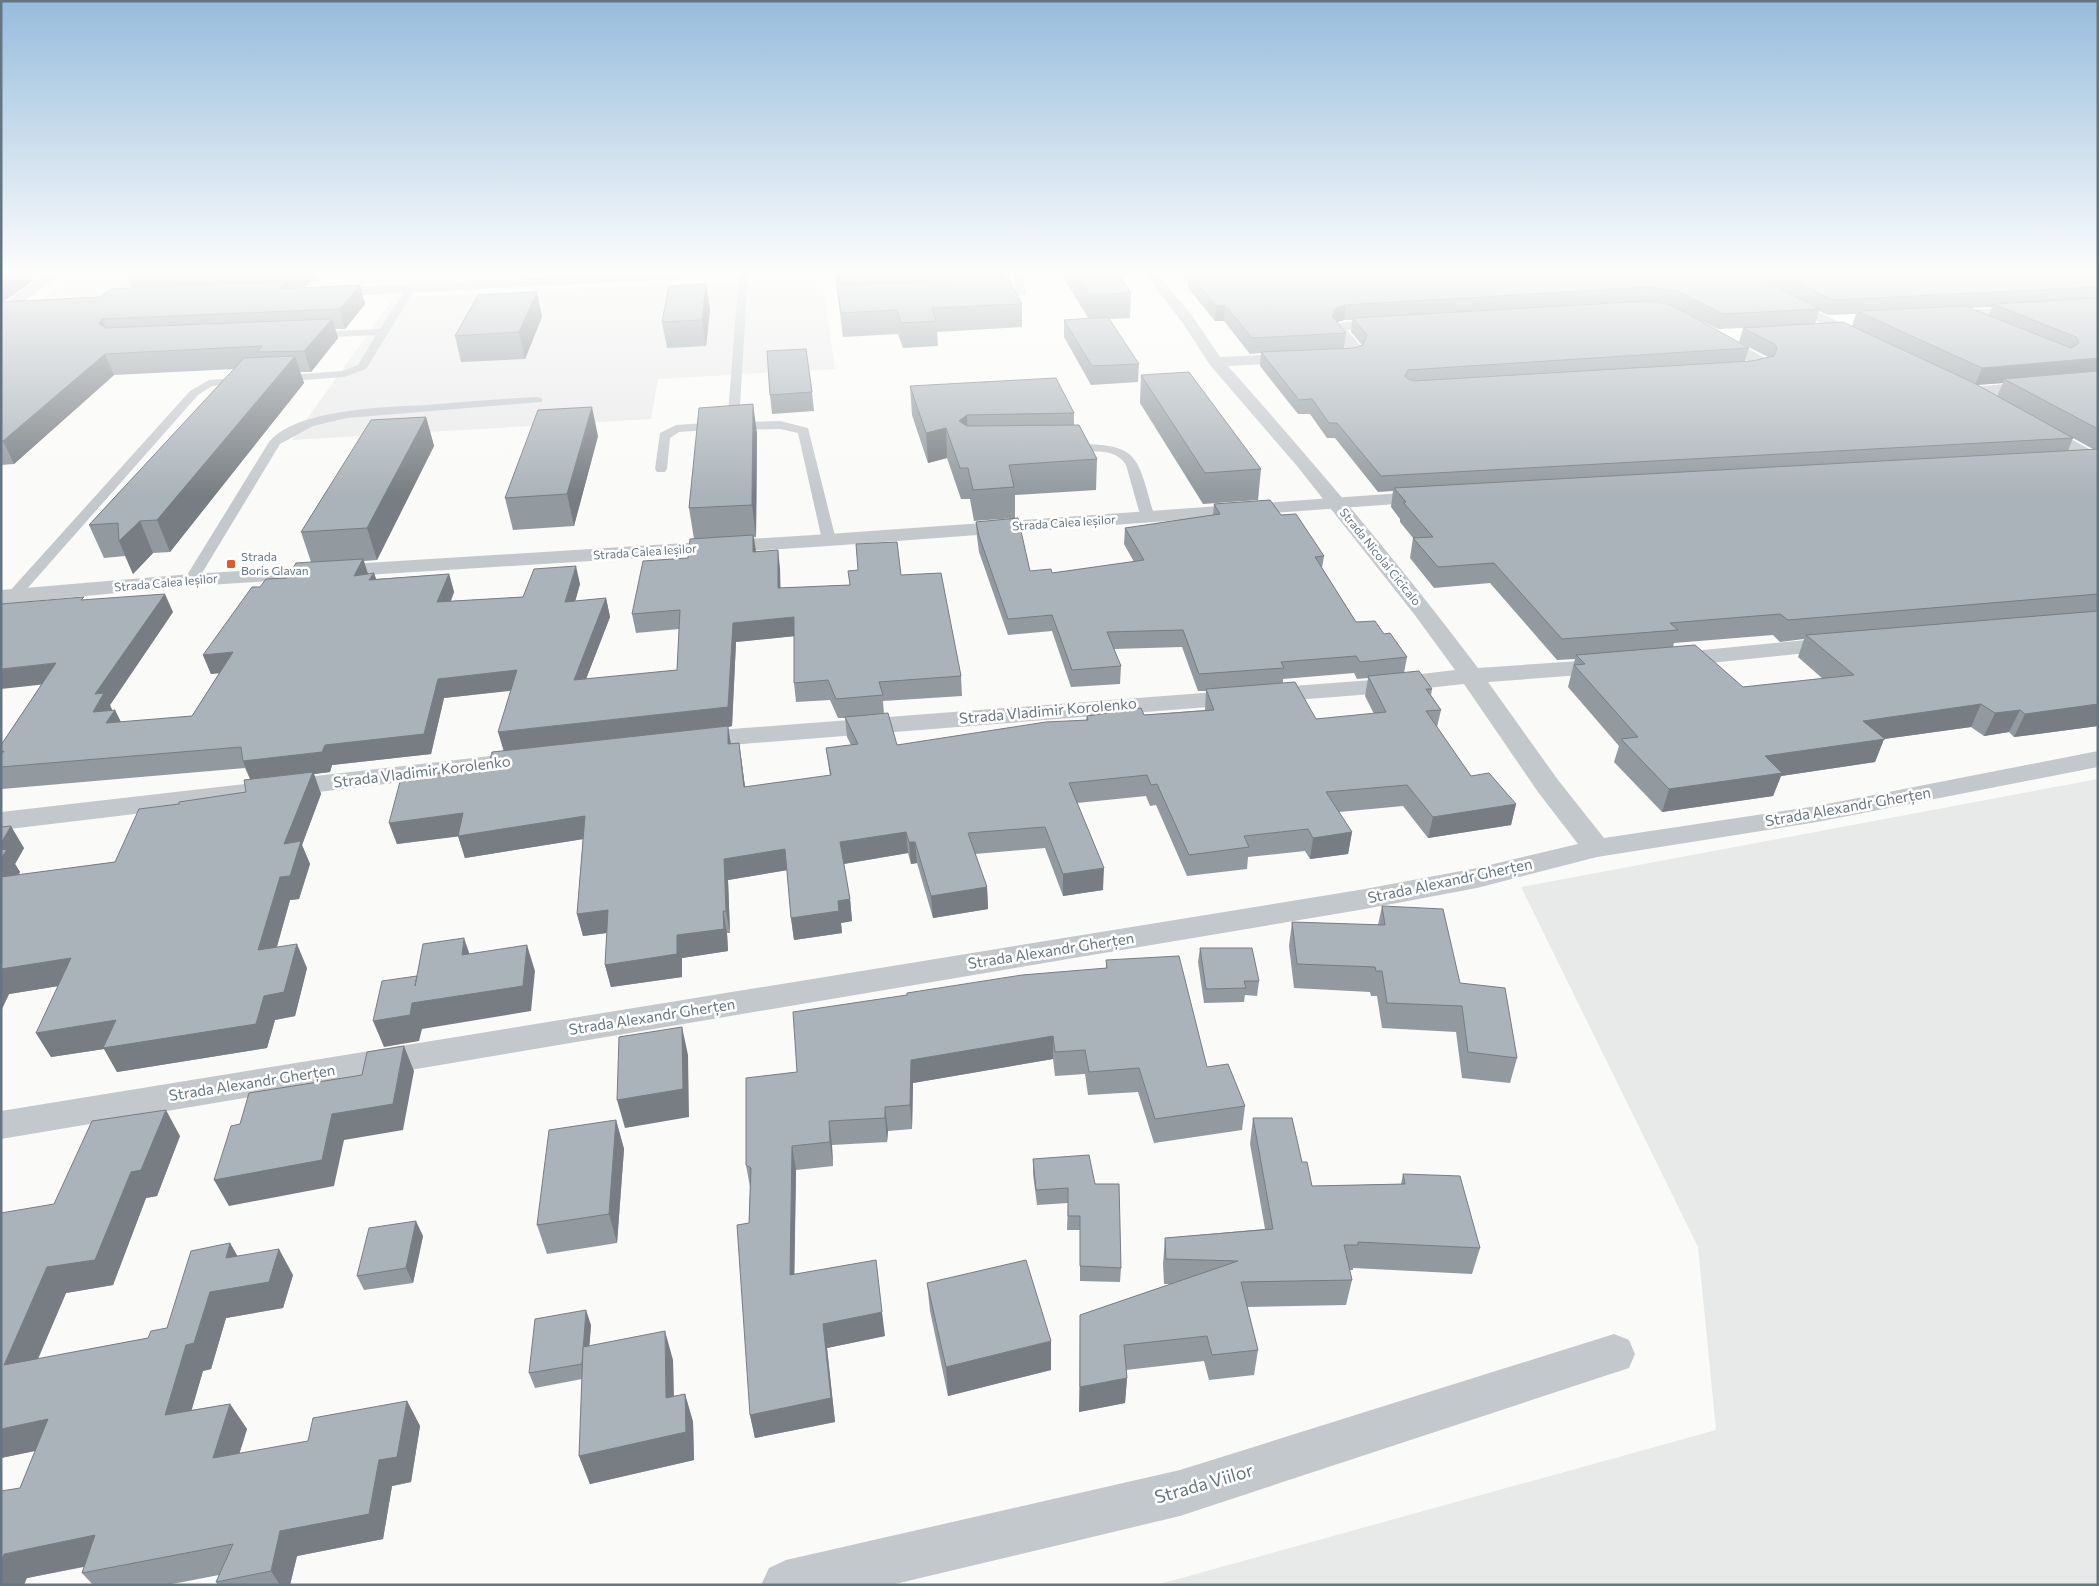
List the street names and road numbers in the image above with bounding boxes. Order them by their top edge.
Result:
street label: Strada Nicolai Cicicalo [1337,505,1424,608]
street label: Strada Calea Ieșilor [1012,511,1117,534]
street label: Strada Calea Ieșilor [593,540,698,563]
street label: Strada Calea Ieșilor [114,570,219,595]
street label: Strada Vladimir Korolenko [958,693,1138,727]
street label: Strada Vladimir Korolenko [332,751,512,791]
street label: Strada Alexandr Gherțen [1764,783,1932,831]
street label: Strada Alexandr Gherțen [1366,854,1534,908]
street label: Strada Alexandr Gherțen [967,928,1135,974]
street label: Strada Alexandr Gherțen [568,994,736,1040]
street label: Strada Alexandr Gherțen [168,1060,336,1106]
street label: Strada Viilor [1152,1458,1256,1508]

